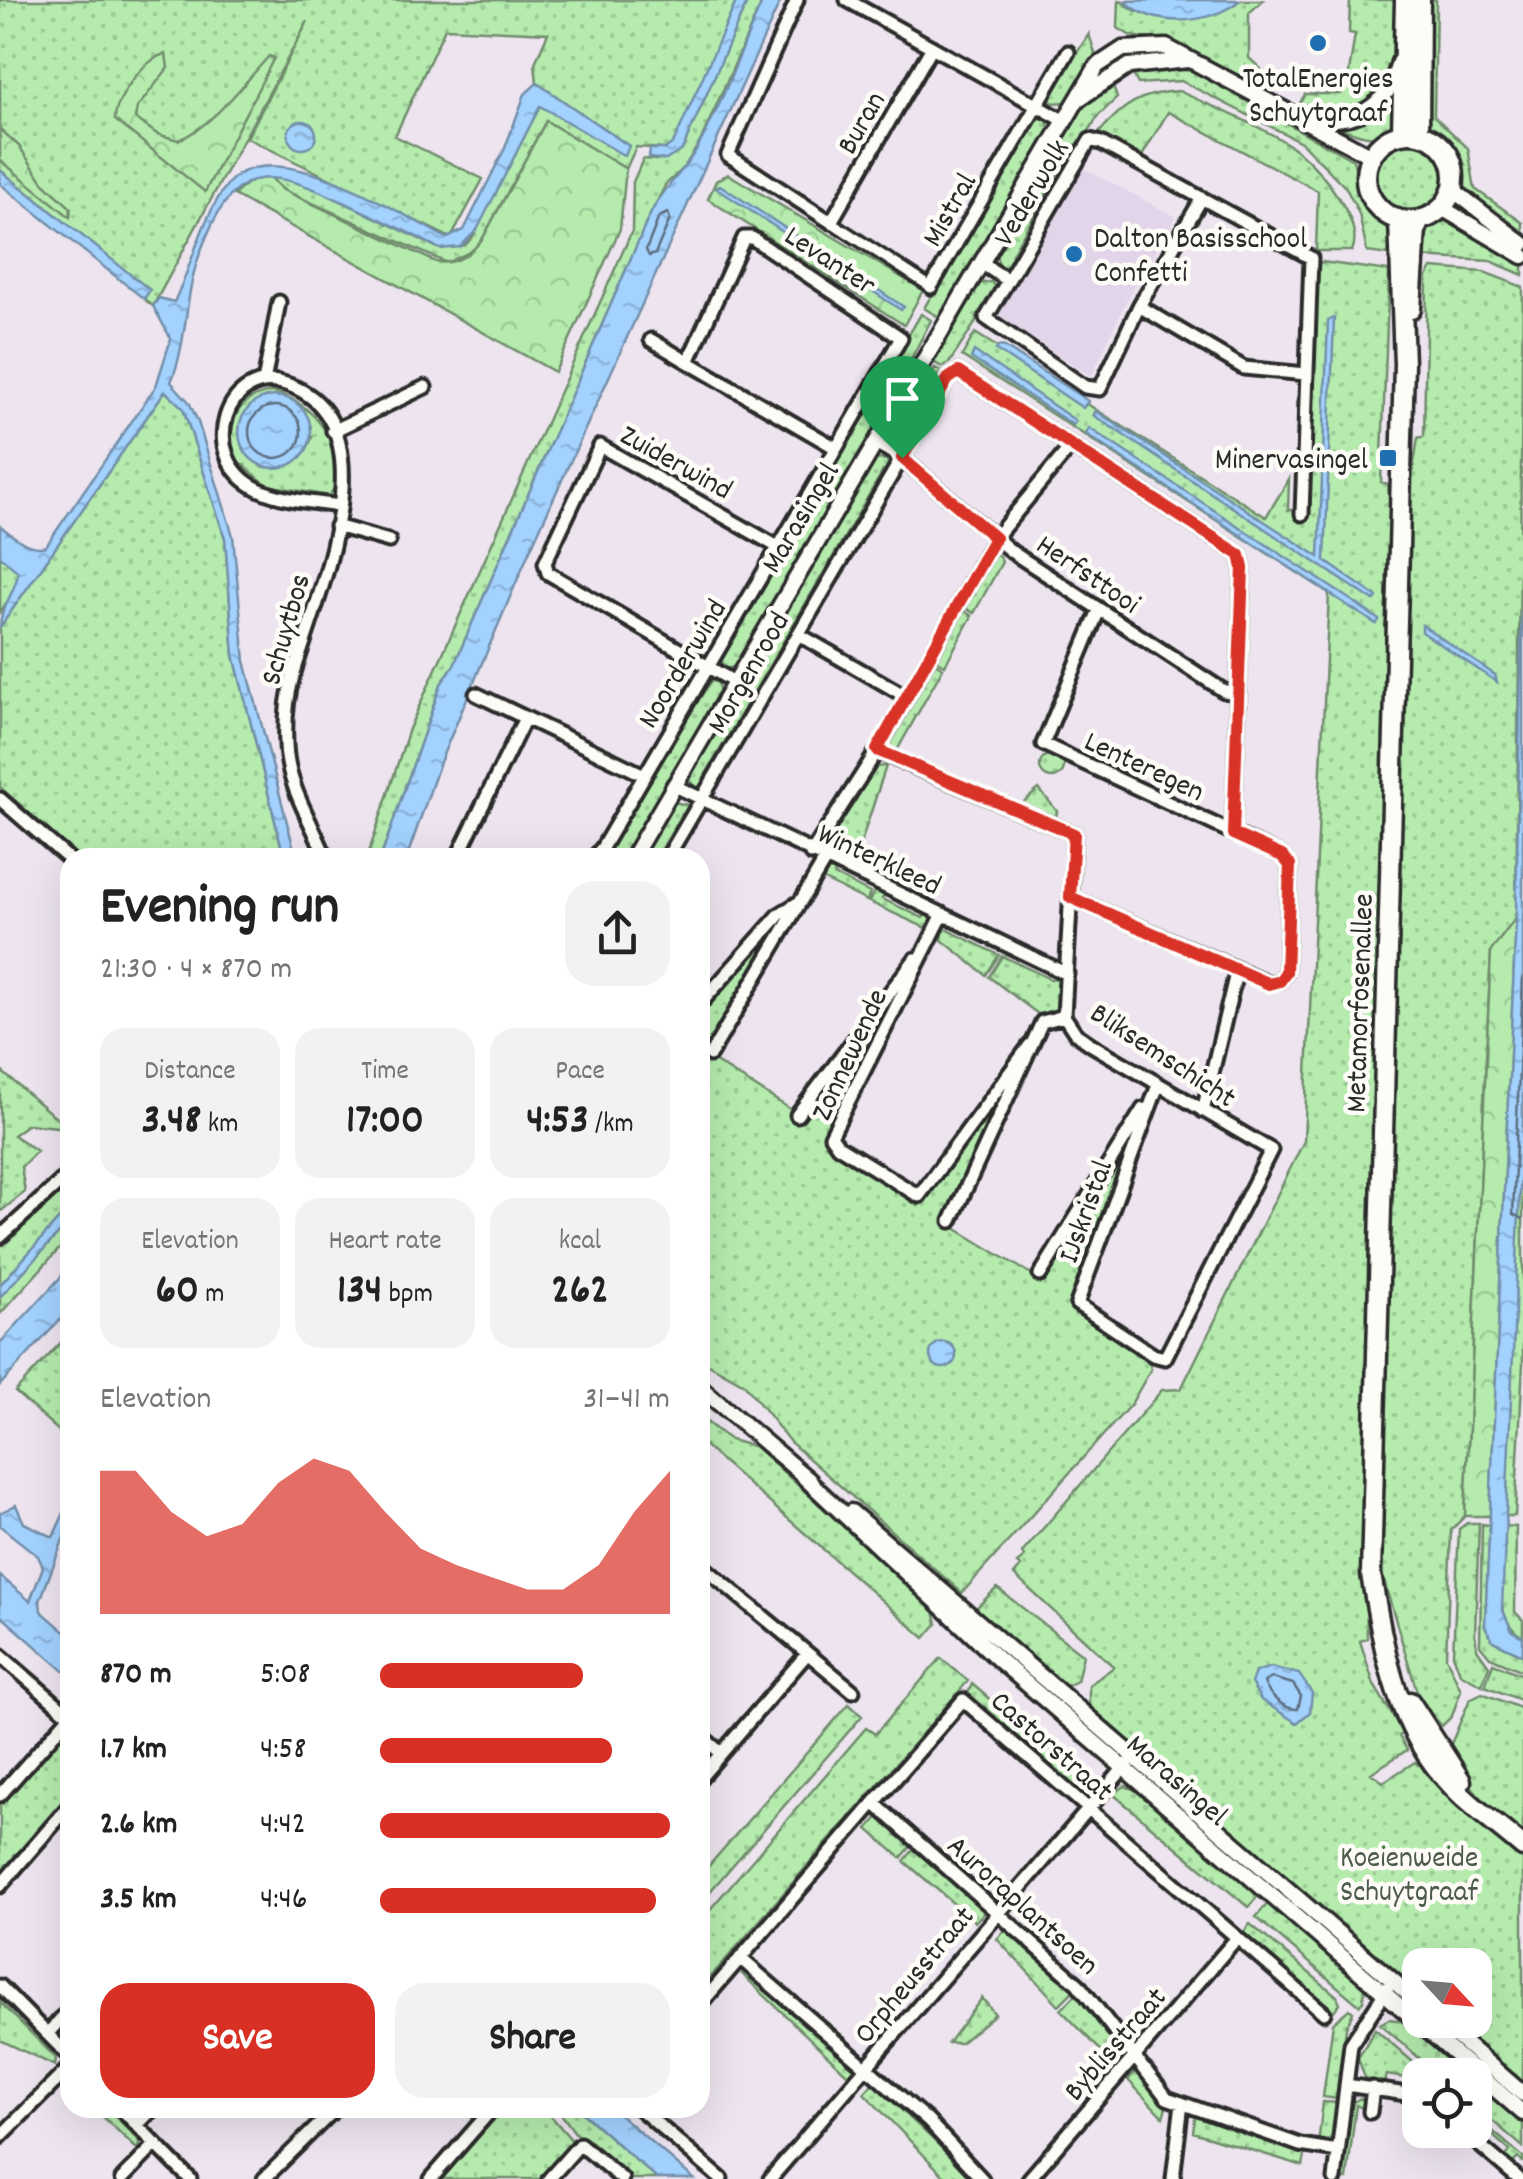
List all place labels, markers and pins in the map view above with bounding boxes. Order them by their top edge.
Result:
marker: TotalEnergies Schuytgraaf [1307,32,1329,54]
place label: TotalEnergies Schuytgraaf [1242,60,1394,137]
place label: Dalton Basisschool Confetti [1094,220,1307,297]
marker: Dalton Basisschool Confetti [1063,243,1085,265]
pin [860,356,945,459]
place label: Minervasingel [1215,441,1368,484]
marker: Minervasingel [1377,447,1399,469]

